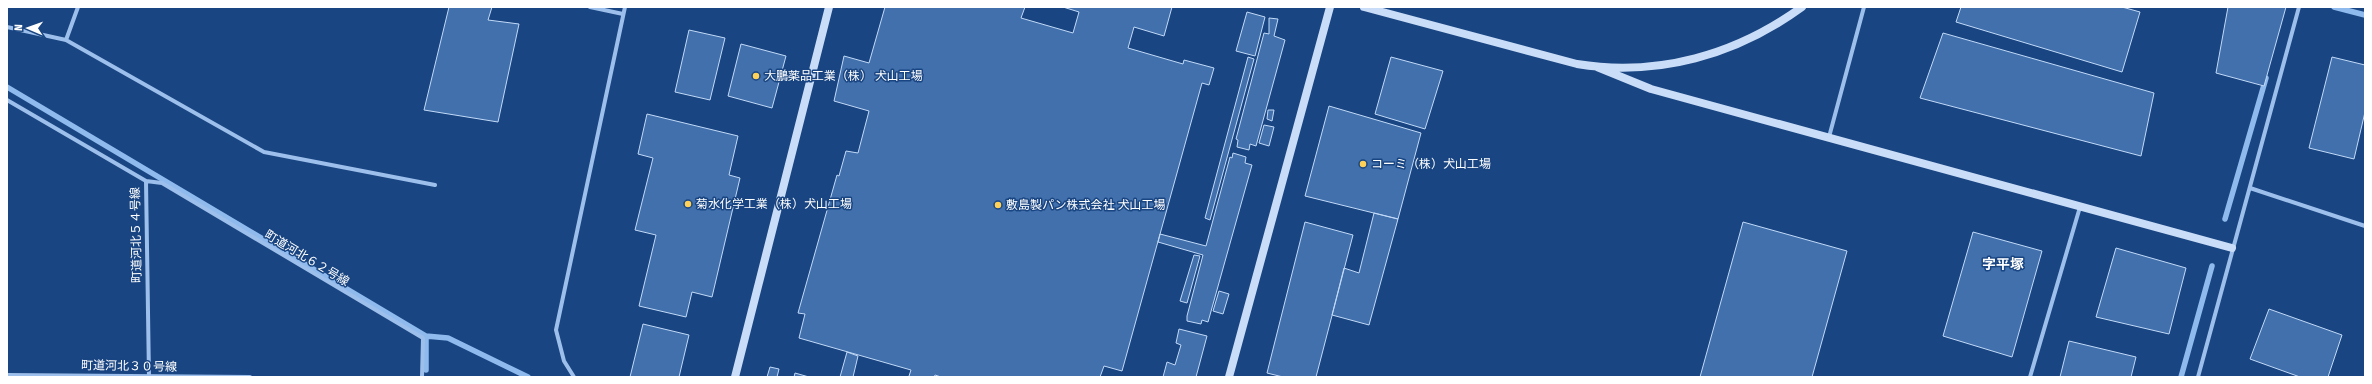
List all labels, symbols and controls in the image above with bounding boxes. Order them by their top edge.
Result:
north arrow [8,8,48,48]
text: N [12,24,25,31]
place label: 大鵬薬品工業（株） 犬山工場 [764,69,923,83]
marker: 大鵬薬品工業（株） 犬山工場 [751,71,761,81]
place label: コーミ（株）犬山工場 [1371,157,1491,171]
marker: コーミ（株）犬山工場 [1358,159,1368,169]
street label: 町道河北５４号線 [128,187,144,283]
place label: 菊水化学工業（株）犬山工場 [696,197,852,211]
place label: 敷島製パン株式会社 犬山工場 [1006,198,1165,212]
marker: 菊水化学工業（株）犬山工場 [683,199,693,209]
marker: 敷島製パン株式会社 犬山工場 [993,200,1003,210]
street label: 町道河北６２号線 [262,227,352,289]
district label: 字平塚 [1982,256,2024,273]
street label: 町道河北３０号線 [81,358,177,374]

